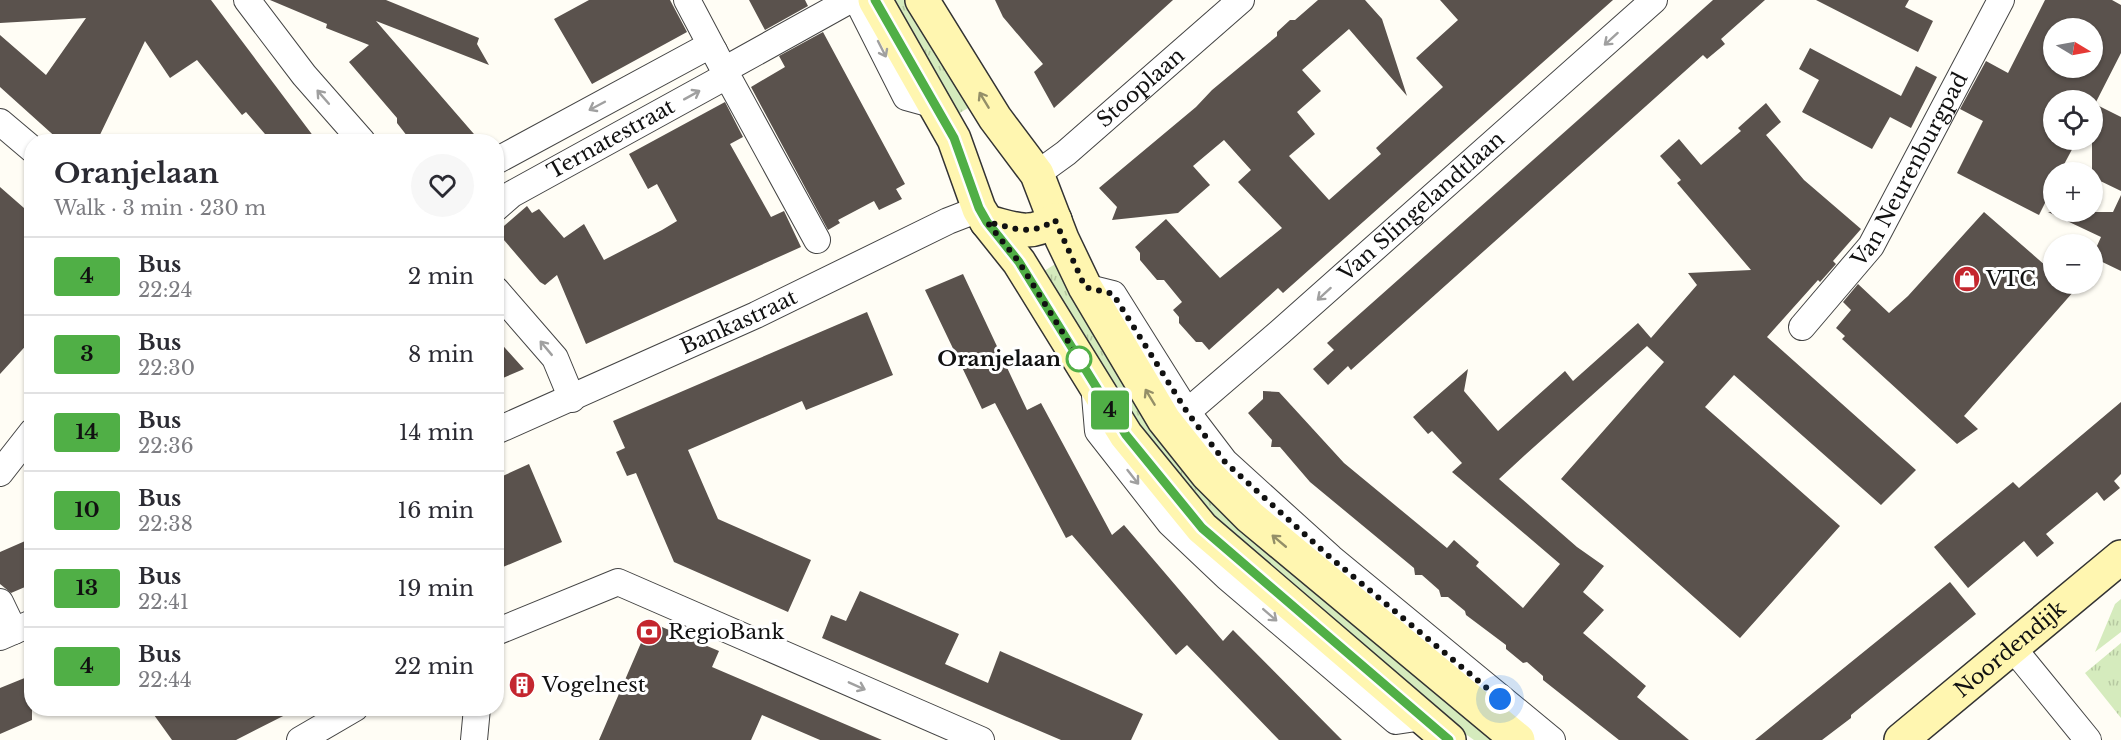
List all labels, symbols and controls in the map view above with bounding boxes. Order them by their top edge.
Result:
north arrow [2043,18,2103,78]
map controls [2043,18,2103,294]
one-way arrow [1603,32,1618,46]
one-way arrow [876,39,888,57]
street label: Stooplaan [1092,42,1190,133]
street label: Van Neurenburgpad [1845,68,1973,273]
one-way arrow [683,89,700,101]
one-way arrow [316,90,330,105]
button: locate [2043,90,2103,150]
one-way arrow [977,92,989,109]
street label: Ternatestraat [543,93,679,185]
one-way arrow [589,100,606,112]
street label: Van Slingelandtlaan [1333,126,1510,287]
button: heart [411,154,474,217]
text: Oranjelaan [54,156,219,191]
button: + [2043,162,2103,222]
text: Walk · 3 min · 230 m [54,196,266,220]
button: − [2043,234,2103,294]
text: Bus [138,251,181,278]
text: 4 [80,263,94,289]
text: 2 min [408,263,474,290]
shop icon: VTC [1952,264,1982,294]
place label: VTC [1985,266,2036,292]
text: 22:24 [138,278,192,302]
street label: Bankastraat [676,284,801,360]
one-way arrow [1316,287,1331,301]
text: Bus [138,329,181,356]
text: 3 [80,341,94,367]
text: 8 min [408,341,474,368]
one-way arrow [539,341,553,356]
place label: Oranjelaan [937,346,1061,372]
marker: Oranjelaan [1066,346,1092,372]
text: 22:30 [138,356,195,380]
one-way arrow [1143,389,1155,406]
line badge: 4 [1090,390,1130,430]
text: 4 [1103,397,1117,423]
text: Bus [138,407,181,434]
text: 14 [75,419,99,445]
text: 14 min [399,419,474,446]
text: 22:36 [138,434,194,458]
one-way arrow [1127,469,1140,485]
text: Bus [138,485,181,512]
text: 10 [74,497,100,523]
text: 16 min [397,497,474,524]
text: 22:38 [138,512,193,536]
one-way arrow [1272,534,1287,548]
text: Bus [138,563,181,590]
text: 13 [76,575,98,601]
text: 19 min [397,575,474,602]
text: 22:41 [138,590,189,614]
street label: Noordendijk [1949,595,2071,703]
one-way arrow [1262,608,1277,622]
bank icon: RegioBank [634,617,664,647]
place label: RegioBank [668,619,785,645]
text: Bus [138,641,181,668]
text: 4 [80,653,94,679]
text: 22 min [394,653,474,680]
text: 22:44 [138,668,192,692]
building icon: Vogelnest [507,670,537,700]
place label: Vogelnest [541,672,646,698]
one-way arrow [847,681,866,692]
your location [1485,684,1515,714]

